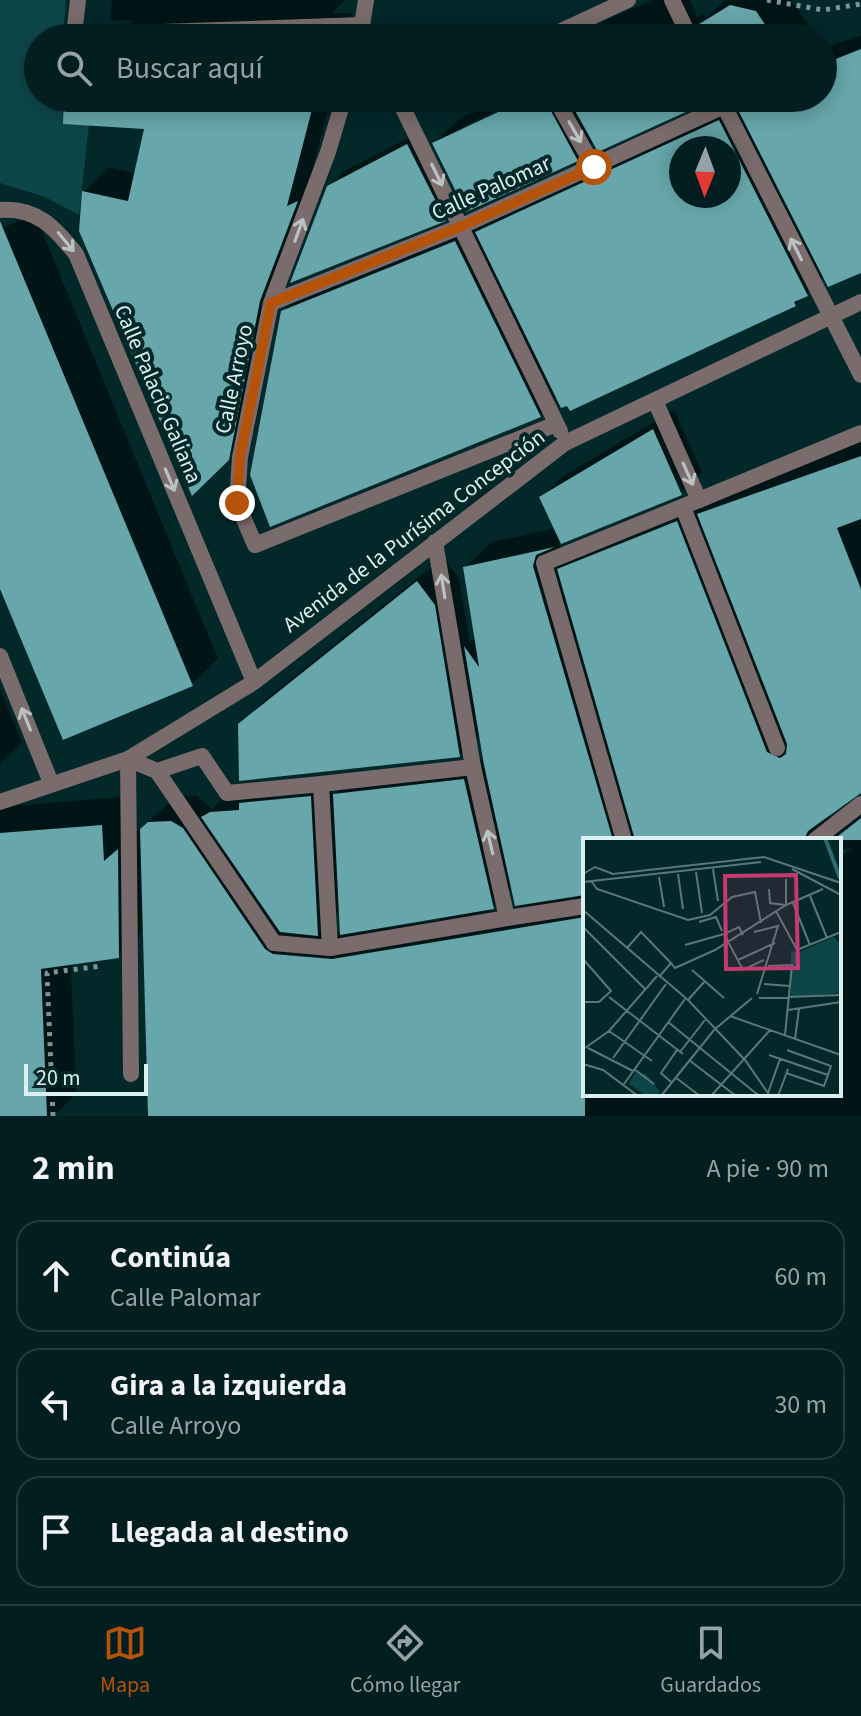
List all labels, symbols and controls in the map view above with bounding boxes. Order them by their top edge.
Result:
search box [24,24,837,112]
icon: search [52,46,96,90]
text: Buscar aquí [116,47,263,90]
one-way arrow [568,120,583,144]
north arrow [669,136,741,208]
street label: Calle Palomar [426,147,556,229]
route start [576,149,612,185]
one-way arrow [430,162,445,186]
one-way arrow [293,218,307,243]
one-way arrow [57,231,75,252]
one-way arrow [788,238,803,262]
street label: Calle Palacio Galiana [106,300,210,488]
street label: Calle Arroyo [207,321,261,437]
street label: Avenida de la Purísima Concepción [276,422,552,640]
one-way arrow [681,462,696,486]
one-way arrow [164,467,178,492]
route end [219,485,255,521]
one-way arrow [434,574,449,599]
one-way arrow [17,707,32,732]
one-way arrow [482,829,497,855]
inset map [583,838,841,1096]
scale bar [24,1060,148,1096]
text: 20 m [36,1062,81,1094]
text: 2 min [32,1144,115,1193]
text: A pie · 90 m [706,1150,829,1187]
text: Continúa [110,1236,231,1279]
icon: ahead [34,1254,78,1298]
text: 60 m [774,1258,827,1295]
text: Calle Palomar [110,1279,260,1316]
text: Gira a la izquierda [110,1364,347,1407]
icon: left [34,1382,78,1426]
text: 30 m [774,1386,827,1423]
text: Calle Arroyo [110,1407,241,1444]
icon: arrive [34,1510,78,1554]
text: Llegada al destino [110,1511,349,1554]
tab: Mapa [100,1621,150,1701]
tab: Cómo llegar [350,1621,460,1701]
tab: Guardados [660,1621,761,1701]

